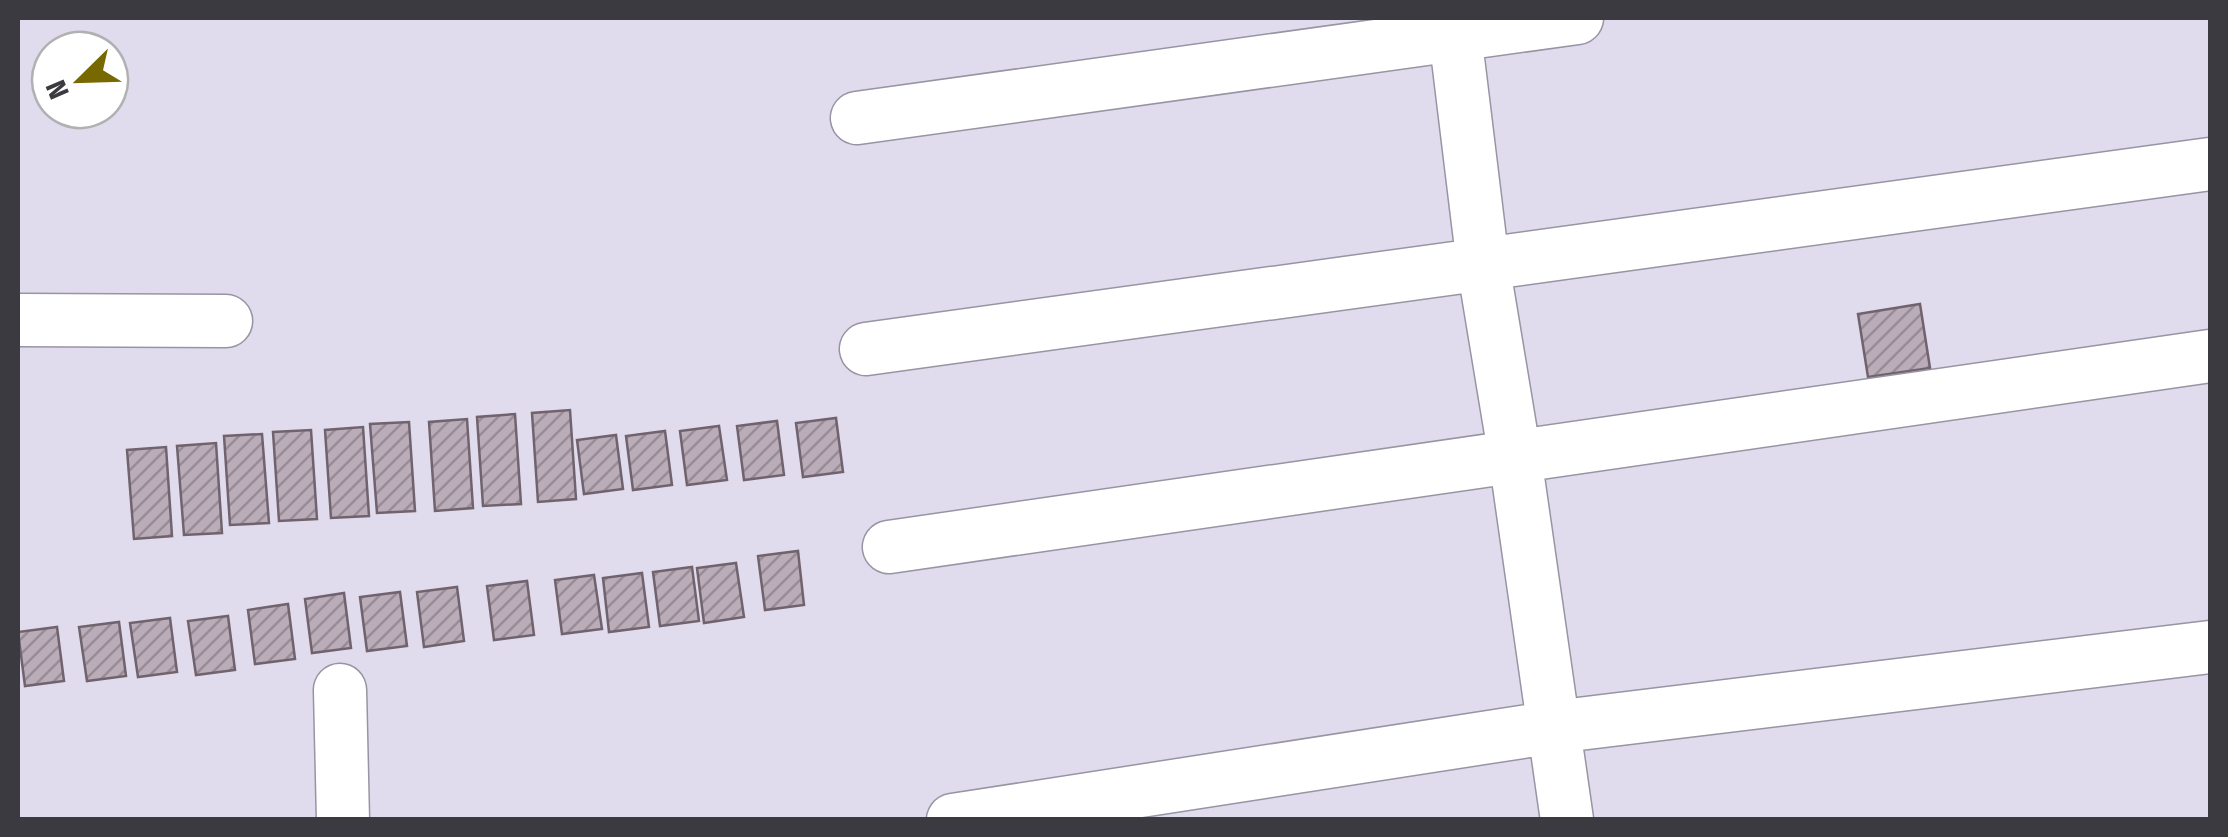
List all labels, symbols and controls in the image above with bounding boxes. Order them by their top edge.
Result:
north arrow [30,30,130,130]
text: N [39,75,76,104]

